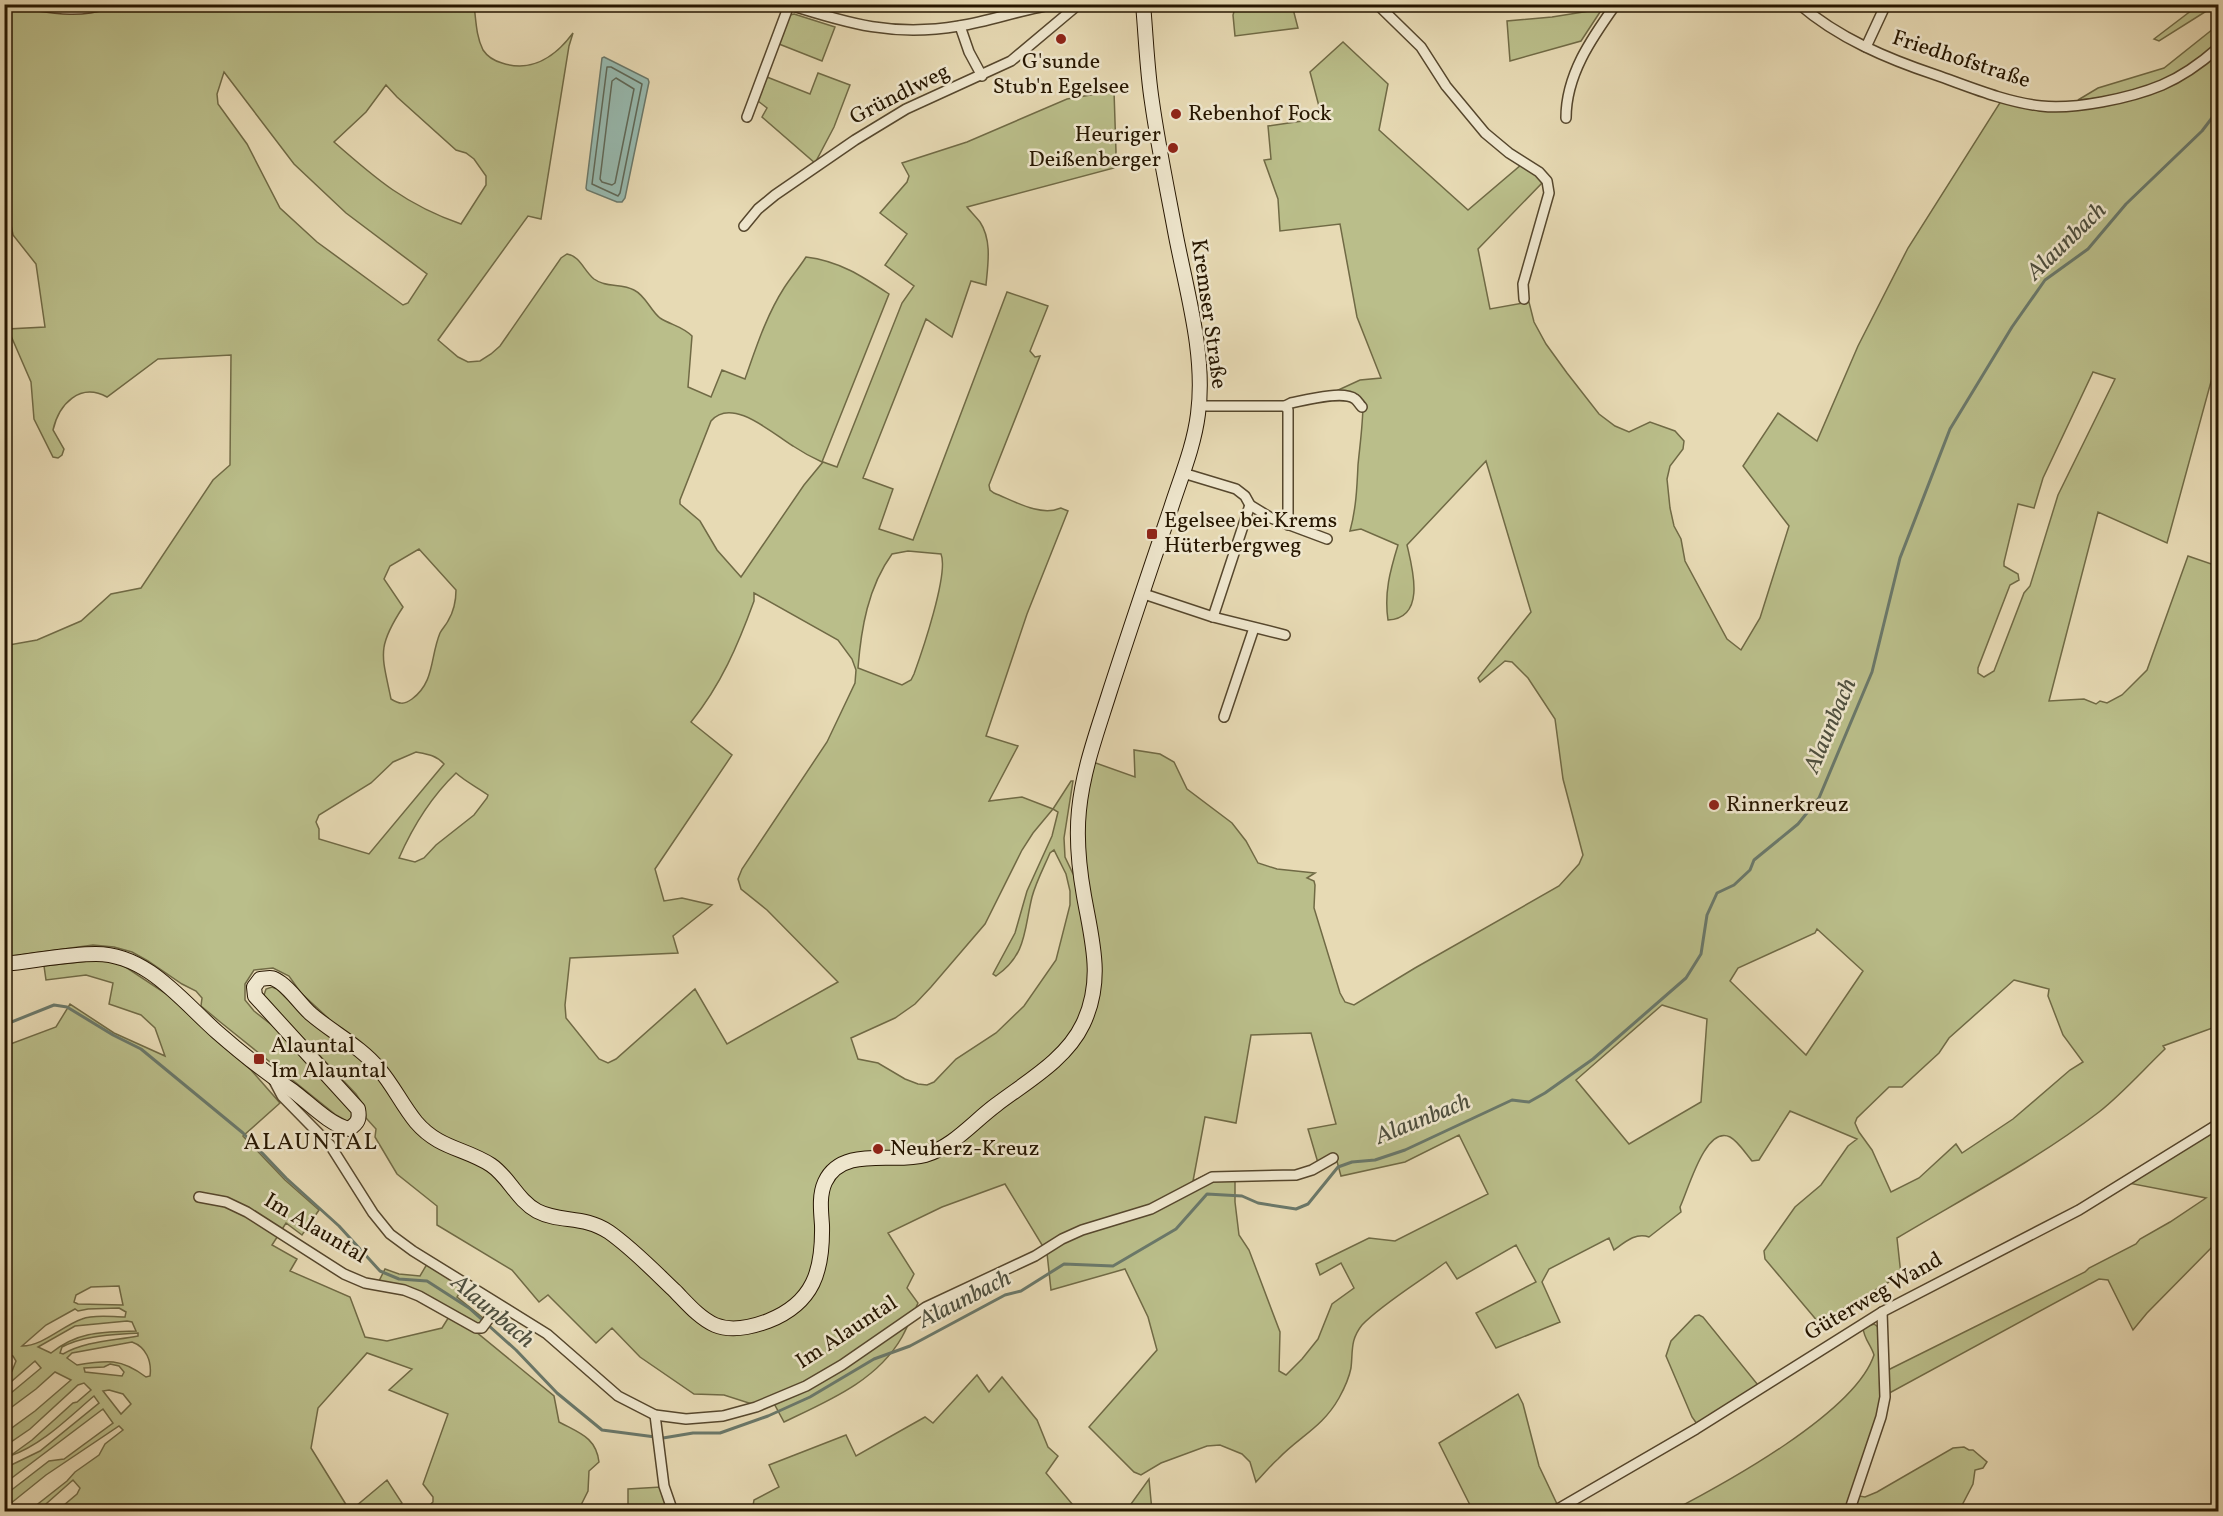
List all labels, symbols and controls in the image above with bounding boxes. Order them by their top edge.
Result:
street label: Friedhofstraße [1888,23,2034,97]
marker: G'sunde Stub'n Egelsee [1054,32,1068,46]
place label: G'sunde Stub'n Egelsee [993,47,1129,103]
street label: Gründlweg [845,57,955,133]
place label: Rebenhof Fock [1188,99,1332,130]
marker: Rebenhof Fock [1169,107,1183,121]
place label: Heuriger Deißenberger [1029,120,1161,176]
marker: Heuriger Deißenberger [1166,141,1180,155]
water label: Alaunbach [2018,195,2115,290]
street label: Kremser Straße [1182,237,1234,391]
place label: Egelsee bei Krems Hüterbergweg [1164,506,1337,562]
marker: Egelsee bei Krems Hüterbergweg [1145,527,1159,541]
water label: Alaunbach [1795,673,1866,780]
place label: Rinnerkreuz [1726,790,1849,821]
marker: Rinnerkreuz [1707,798,1721,812]
place label: Alauntal Im Alauntal [271,1031,386,1087]
marker: Alauntal Im Alauntal [252,1052,266,1066]
water label: Alaunbach [1369,1085,1476,1155]
district label: ALAUNTAL [244,1126,378,1160]
place label: Neuherz-Kreuz [890,1134,1040,1165]
marker: Neuherz-Kreuz [871,1142,885,1156]
street label: Im Alauntal [258,1186,372,1272]
street label: Güterweg Wand [1799,1245,1949,1349]
water label: Alaunbach [912,1262,1017,1338]
water label: Alaunbach [442,1266,541,1357]
street label: Im Alauntal [790,1289,904,1377]

